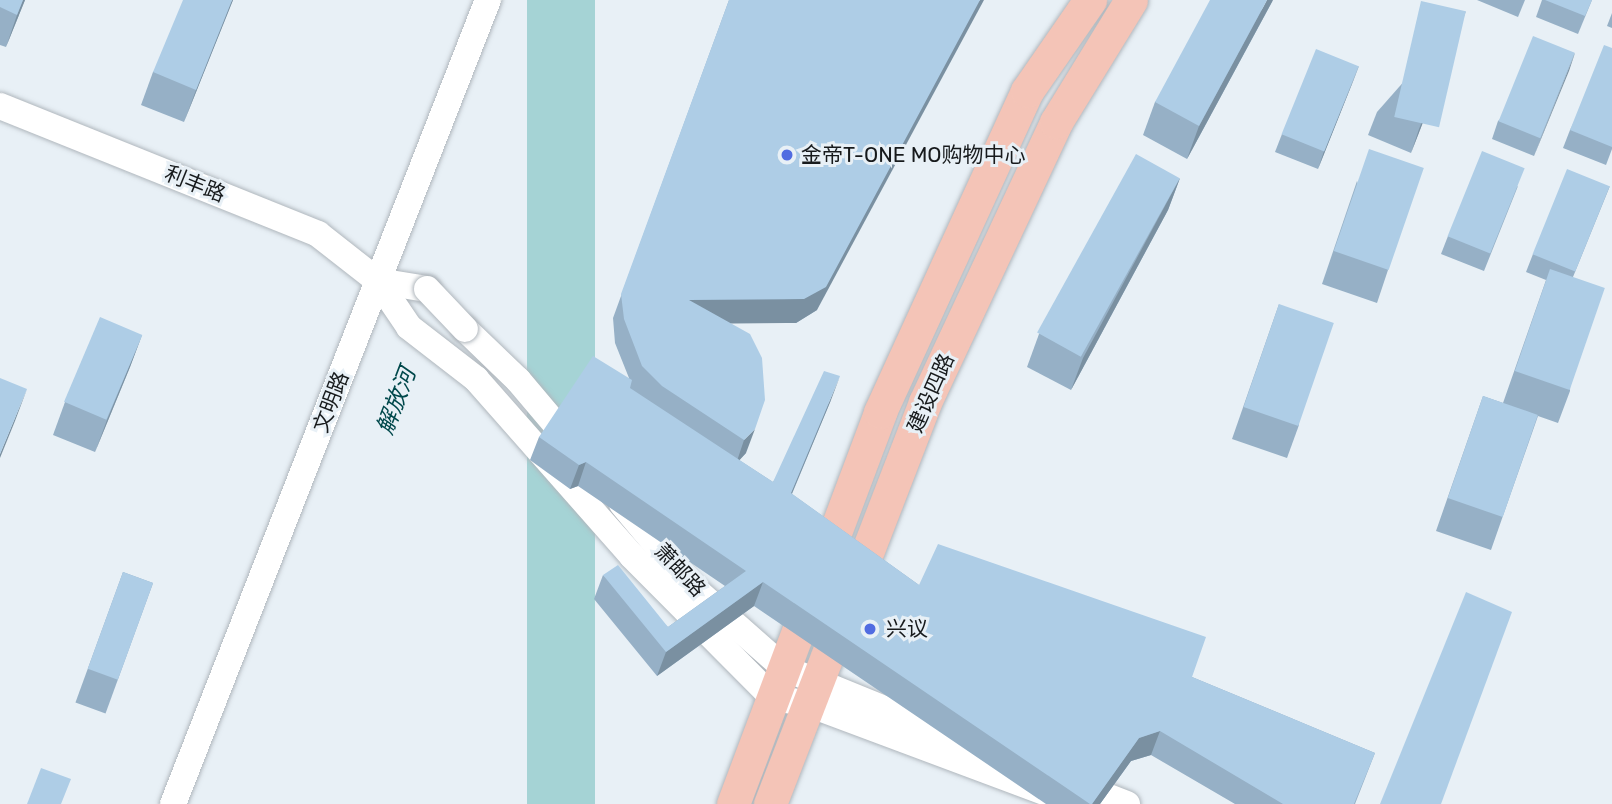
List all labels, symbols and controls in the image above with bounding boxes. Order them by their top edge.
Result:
place label: 金帝T-ONE MO购物中心 [801,142,1026,168]
marker: 金帝T-ONE MO购物中心 [779,147,795,163]
street label: 利丰路 [161,161,229,207]
street label: 建设四路 [902,350,960,436]
water label: 解放河 [371,364,421,438]
street label: 文明路 [308,368,354,436]
street label: 萧邮路 [649,538,711,602]
place label: 兴议 [886,616,928,642]
marker: 兴议 [860,619,880,639]

